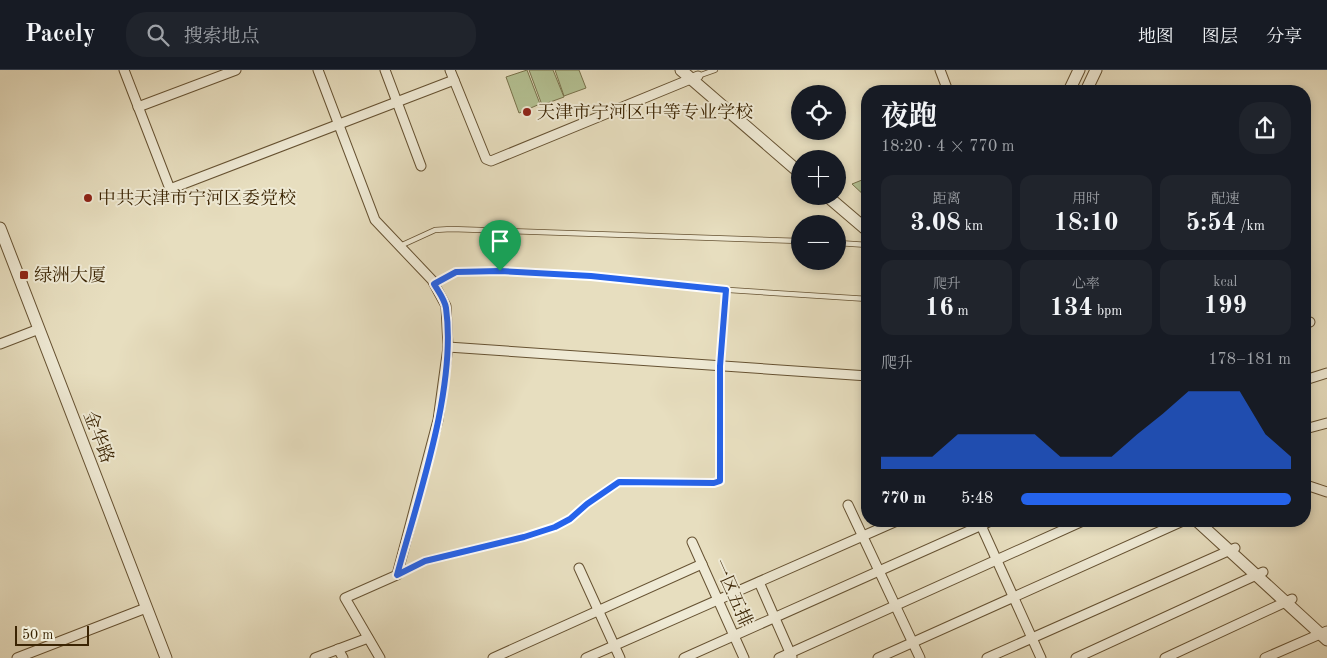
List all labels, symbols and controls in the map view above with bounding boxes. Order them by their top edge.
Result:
search box [126,12,476,57]
icon: search [144,21,172,49]
text: Pacely [25,23,96,47]
text: 搜索地点 [184,28,260,47]
text: 地图 [1138,28,1174,46]
text: 图层 [1202,28,1238,46]
text: 分享 [1266,28,1302,46]
map controls [791,85,846,270]
button: locate [791,85,846,140]
place label: 天津市宁河区中等专业学校 [537,102,753,122]
button: share [1239,102,1291,154]
text: 夜跑 [881,104,937,132]
marker: 天津市宁河区中等专业学校 [521,106,533,118]
text: 18:20 · 4 × 770 m [881,139,1014,155]
button: + [791,150,846,205]
place label: 中共天津市宁河区委党校 [98,188,296,208]
marker: 中共天津市宁河区委党校 [82,192,94,204]
text: 距离 [933,192,961,206]
text: 用时 [1072,192,1100,206]
text: 配速 [1211,192,1239,206]
text: 3.08 [910,211,961,236]
text: 18:10 [1053,211,1119,236]
text: 5:54 [1186,211,1236,236]
button: − [791,215,846,270]
text: km [961,219,983,233]
text: /km [1236,219,1265,233]
pin [479,220,521,271]
icon: arrive [486,227,514,255]
place label: 绿洲大厦 [34,265,106,285]
marker: 绿洲大厦 [18,269,30,281]
text: kcal [1213,275,1237,289]
text: 爬升 [933,277,961,291]
text: 心率 [1072,277,1100,291]
text: 199 [1204,294,1247,319]
text: 16 [925,296,954,321]
text: 134 [1050,296,1093,321]
text: m [954,304,969,318]
text: bpm [1093,304,1122,318]
text: 178–181 m [1208,352,1291,368]
text: 爬升 [881,356,913,372]
street label: 金华路 [80,408,118,466]
text: 770 m [881,491,926,507]
text: 5:48 [961,491,993,507]
street label: 一区五排 [709,556,757,630]
scale bar [15,623,89,646]
text: 50 m [22,628,53,642]

